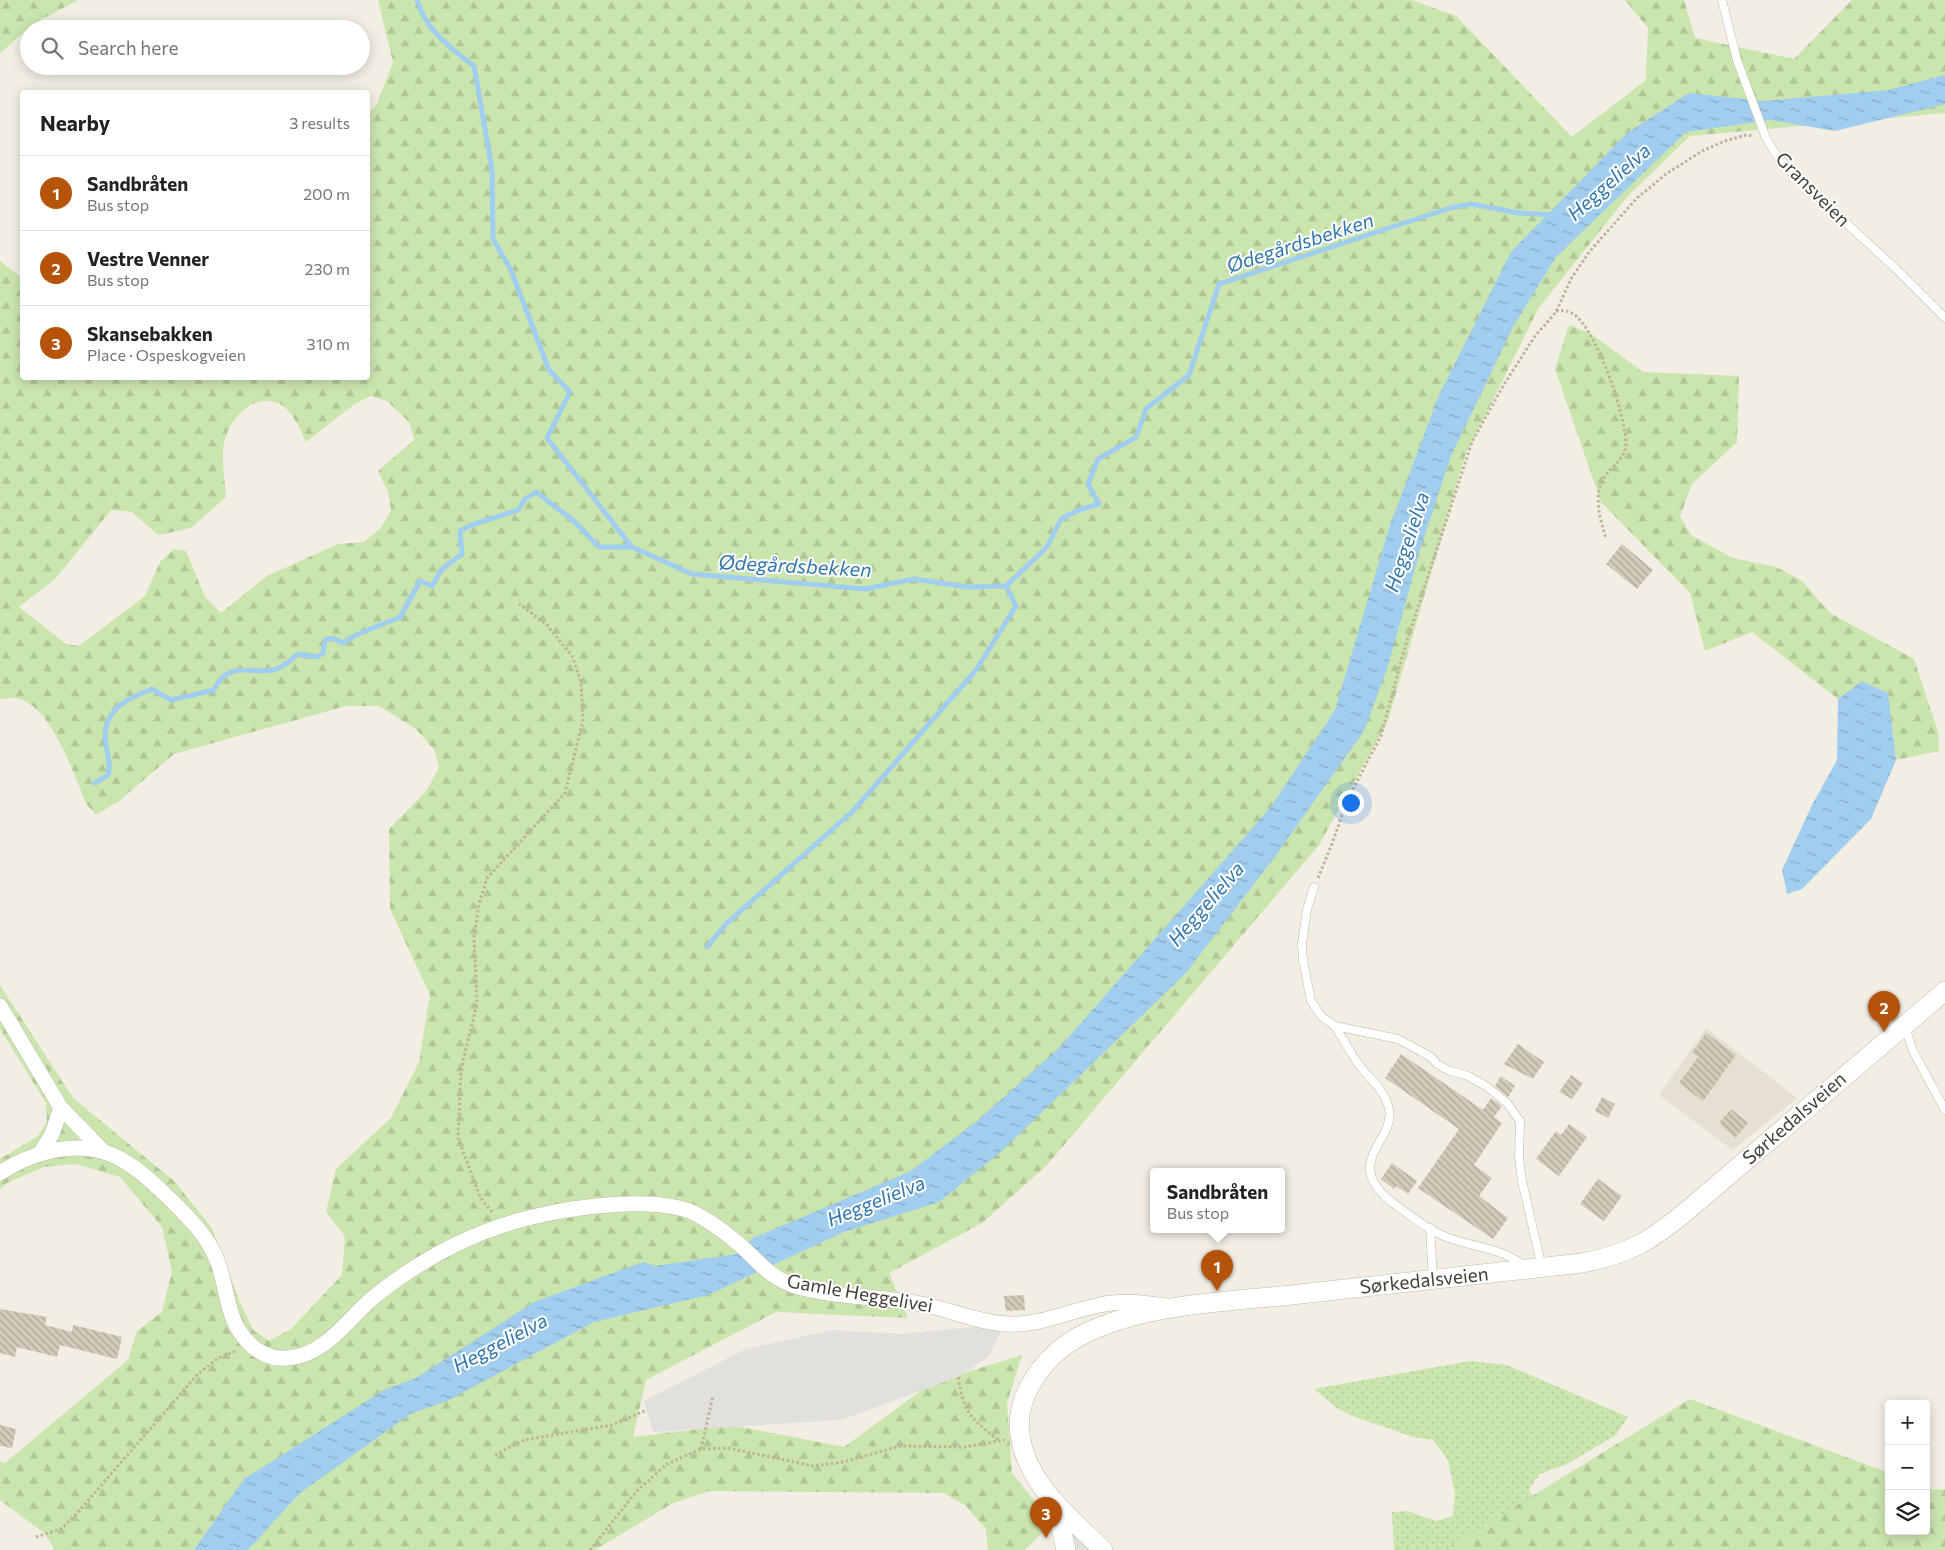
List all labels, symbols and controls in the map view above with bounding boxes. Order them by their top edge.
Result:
search box [20,20,370,75]
icon: search [38,34,66,62]
text: Search here [78,36,178,59]
text: Nearby [40,110,110,135]
text: 3 results [289,113,350,132]
water label: Heggelielva [1562,138,1655,225]
street label: Gransveien [1771,147,1855,231]
text: Sandbråten [87,172,188,195]
text: 1 [52,184,60,203]
text: 200 m [303,184,350,203]
text: Bus stop [87,195,149,214]
water label: Ødegårdsbekken [1223,207,1376,277]
text: Vestre Venner [87,247,209,270]
text: 2 [51,259,61,278]
text: 230 m [305,259,350,278]
text: Bus stop [87,270,149,289]
text: Skansebakken [87,322,213,345]
text: 3 [51,334,61,353]
text: 310 m [307,334,350,353]
text: Place · Ospeskogveien [87,345,246,364]
water label: Heggelielva [1379,489,1434,595]
water label: Ødegårdsbekken [718,549,872,581]
your location [1338,790,1364,816]
water label: Heggelielva [1162,856,1248,950]
pin: 2 [1868,991,1900,1032]
street label: Sørkedalsveien [1737,1066,1850,1169]
popup [1150,1168,1285,1233]
water label: Heggelielva [823,1169,928,1231]
text: Sandbråten [1167,1180,1268,1203]
text: Bus stop [1167,1203,1229,1222]
pin: 1 [1201,1250,1233,1291]
street label: Sørkedalsveien [1358,1261,1489,1298]
street label: Gamle Heggelivei [785,1268,935,1317]
water label: Heggelielva [448,1307,551,1377]
map controls [1885,1400,1930,1535]
button: + [1885,1400,1930,1445]
button: − [1885,1445,1930,1490]
button: layers [1885,1490,1930,1535]
pin: 3 [1030,1497,1062,1538]

